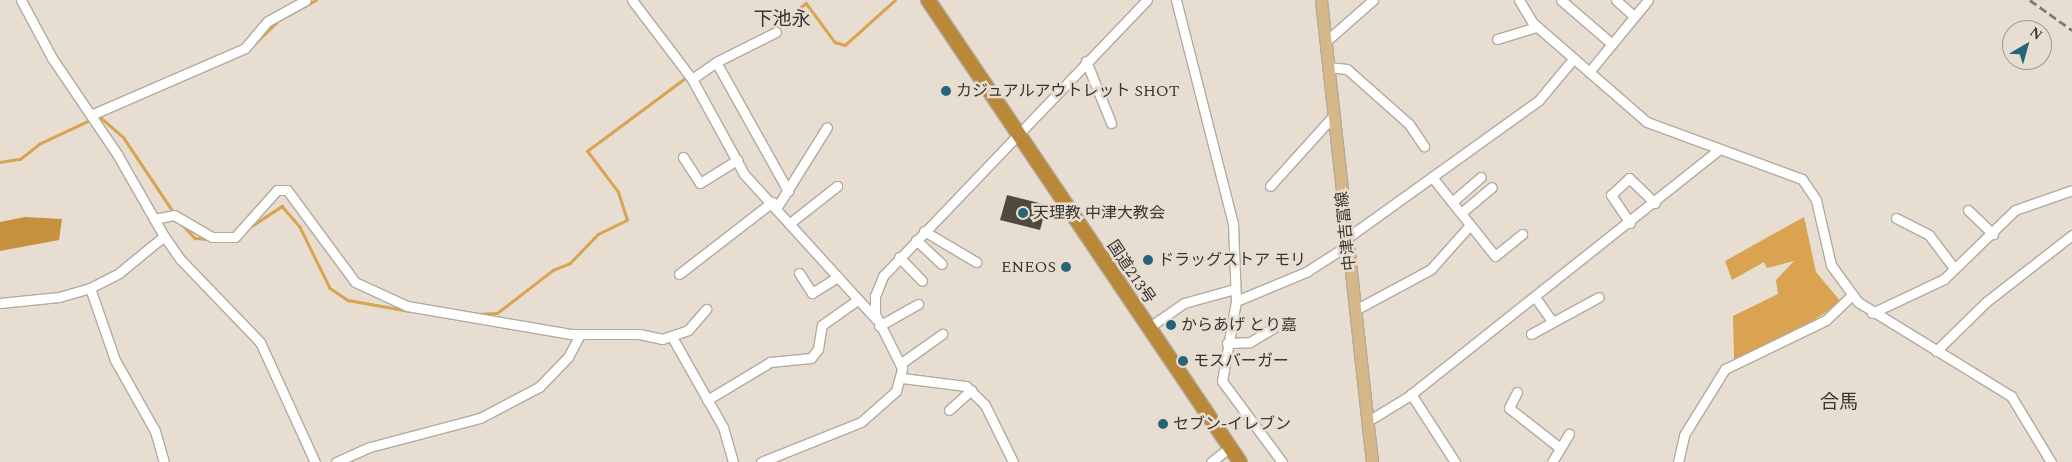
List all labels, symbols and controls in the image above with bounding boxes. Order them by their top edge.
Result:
district label: 下池永 [754,9,810,31]
north arrow [2002,20,2052,70]
text: N [2025,22,2047,45]
place label: カジュアルアウトレット SHOT [956,81,1181,101]
marker: カジュアルアウトレット SHOT [940,85,952,97]
street label: 中津吉富線 [1332,190,1360,272]
place label: 天理教 中津大教会 [1033,203,1165,223]
marker: 天理教 中津大教会 [1017,207,1029,219]
street label: 国道213号 [1103,237,1159,307]
place label: ドラッグストア モリ [1158,250,1306,270]
marker: ドラッグストア モリ [1142,254,1154,266]
place label: ENEOS [1001,257,1056,277]
marker: ENEOS [1060,261,1072,273]
place label: からあげ とり嘉 [1181,315,1297,335]
marker: からあげ とり嘉 [1165,319,1177,331]
place label: モスバーガー [1193,351,1289,371]
marker: モスバーガー [1177,355,1189,367]
district label: 合馬 [1820,392,1858,414]
place label: セブン-イレブン [1173,414,1291,434]
marker: セブン-イレブン [1157,418,1169,430]

